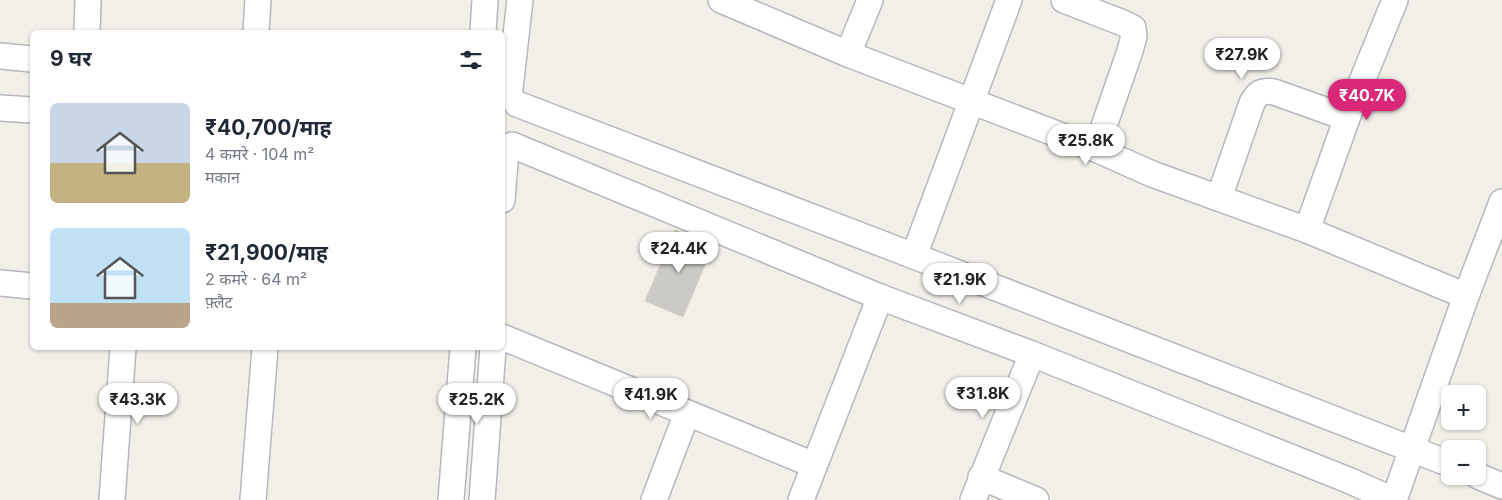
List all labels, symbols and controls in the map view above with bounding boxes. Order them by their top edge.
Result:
pin: ₹27.9K [1201,38,1283,80]
text: ₹27.9K [1215,44,1269,64]
text: 9 घर [50,46,91,71]
icon: filters [457,46,485,74]
pin: ₹40.7K [1326,78,1408,121]
text: ₹40.7K [1339,85,1395,105]
text: ₹40,700/माह [205,115,331,140]
icon: home [90,123,150,183]
pin: ₹25.8K [1045,124,1127,166]
text: ₹25.8K [1058,130,1114,150]
text: 4 कमरे · 104 m² [205,144,314,164]
text: मकान [205,167,240,187]
pin: ₹24.4K [638,232,720,274]
text: ₹24.4K [651,238,707,258]
text: ₹21,900/माह [205,240,328,265]
icon: home [90,248,150,308]
pin: ₹21.9K [919,262,1001,305]
text: 2 कमरे · 64 m² [205,269,307,289]
text: ₹21.9K [933,269,987,289]
text: फ़्लैट [205,292,233,312]
pin: ₹31.8K [942,376,1024,419]
pin: ₹41.9K [610,378,692,420]
pin: ₹43.3K [97,382,179,425]
pin: ₹25.2K [436,382,518,425]
text: ₹31.8K [956,383,1010,403]
text: ₹41.9K [624,384,678,404]
map controls [1441,385,1486,485]
button: + [1441,385,1486,430]
text: ₹43.3K [110,389,166,409]
text: ₹25.2K [449,389,505,409]
button: − [1441,440,1486,485]

